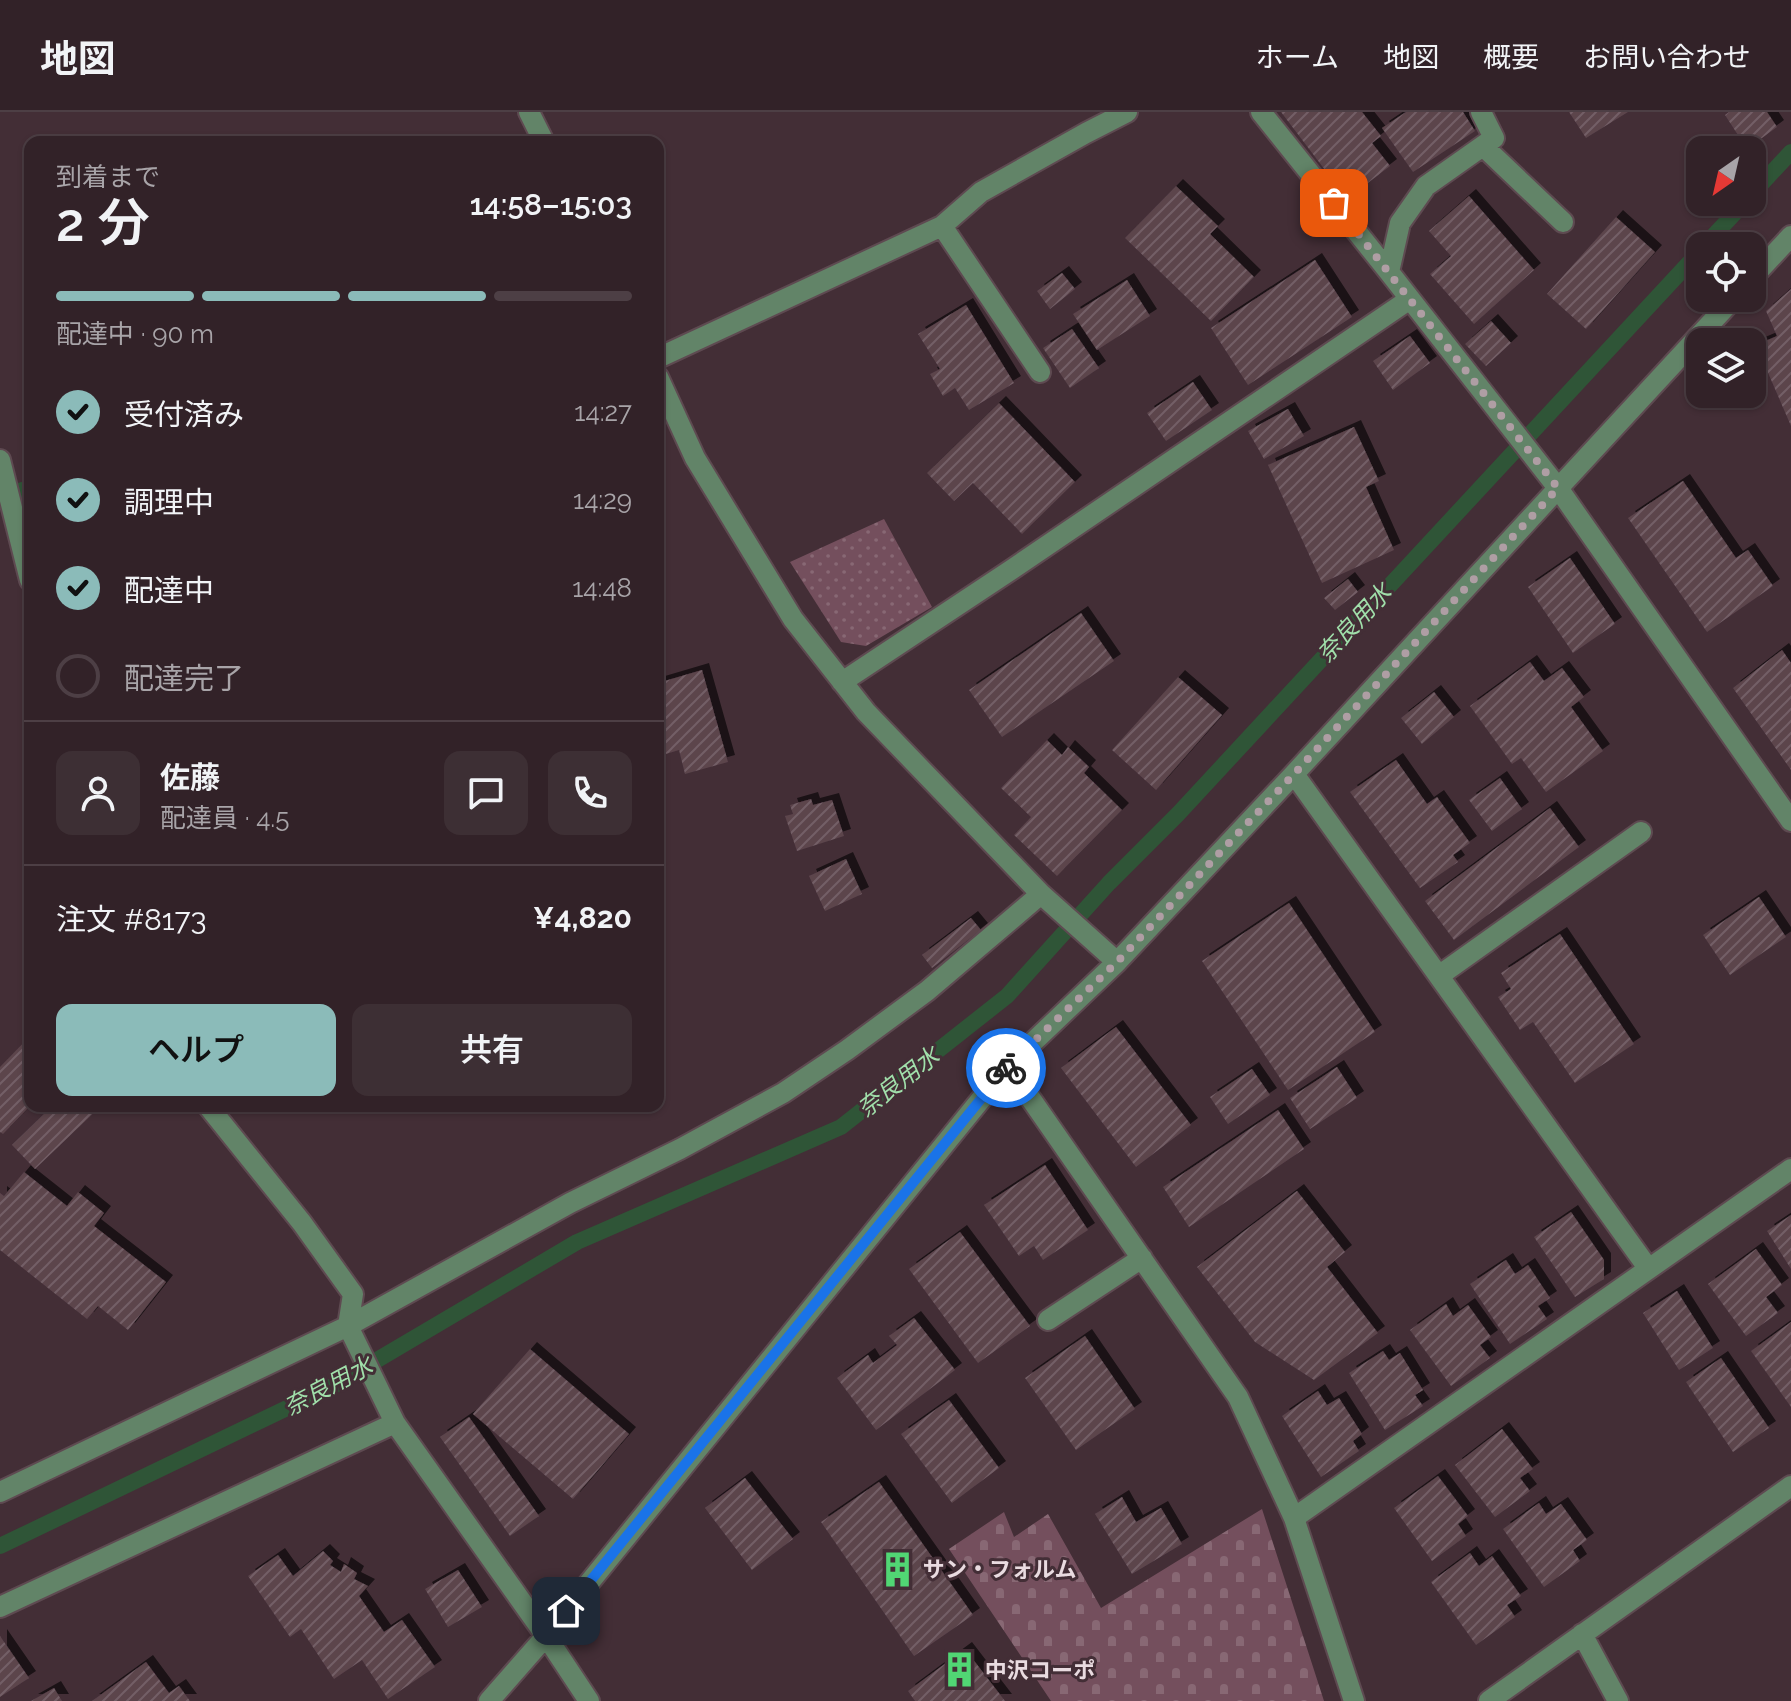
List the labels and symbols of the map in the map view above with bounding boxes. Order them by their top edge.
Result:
north arrow [1686,136,1766,216]
pin [1300,169,1368,237]
water label: 奈良用水 [1311,576,1399,668]
courier [966,1028,1046,1108]
water label: 奈良用水 [851,1039,947,1123]
water label: 奈良用水 [279,1349,380,1421]
building icon: サン・フォルム [878,1550,916,1588]
place label: サン・フォルム [923,1556,1077,1582]
pin [532,1577,600,1645]
building icon: 中沢コーポ [940,1651,978,1689]
place label: 中沢コーポ [985,1657,1095,1683]

